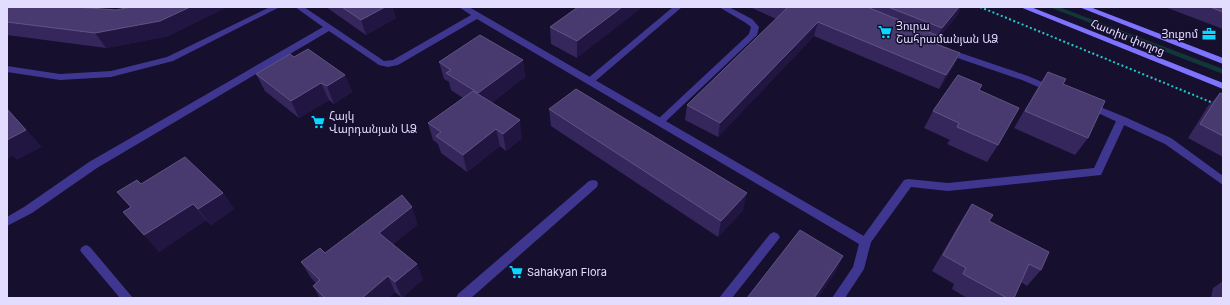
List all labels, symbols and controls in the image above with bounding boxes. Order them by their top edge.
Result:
street label: Հատիս փողոց [1089,16,1167,58]
place label: Յուրա Շահրամանյան ԱՁ [896,19,999,46]
supermarket icon: Յուրա Շահրամանյան ԱՁ [877,24,893,40]
office icon: Յուքոմ [1201,26,1217,42]
place label: Յուքոմ [1161,27,1198,41]
place label: Հայկ Վարդանյան ԱՁ [329,109,417,136]
supermarket icon: Հայկ Վարդանյան ԱՁ [310,114,326,130]
supermarket icon: Sahakyan Flora [508,264,524,280]
place label: Sahakyan Flora [527,265,607,279]

